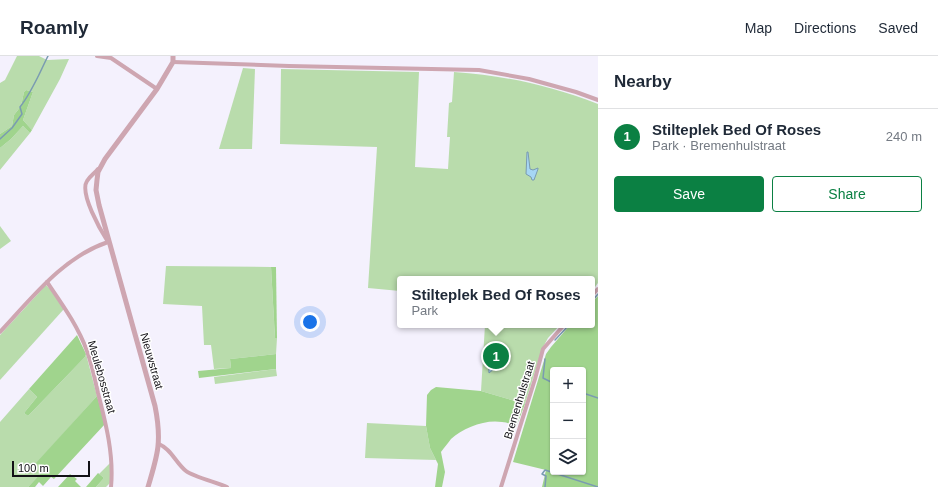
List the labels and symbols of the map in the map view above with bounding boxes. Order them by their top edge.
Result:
your location [300,312,320,332]
street label: Nieuwstraat [138,331,166,391]
street label: Meulebosstraat [86,339,118,415]
pin: 1 [483,341,509,371]
street label: Bremenhulstraat [501,360,537,440]
scale bar [12,459,90,478]

